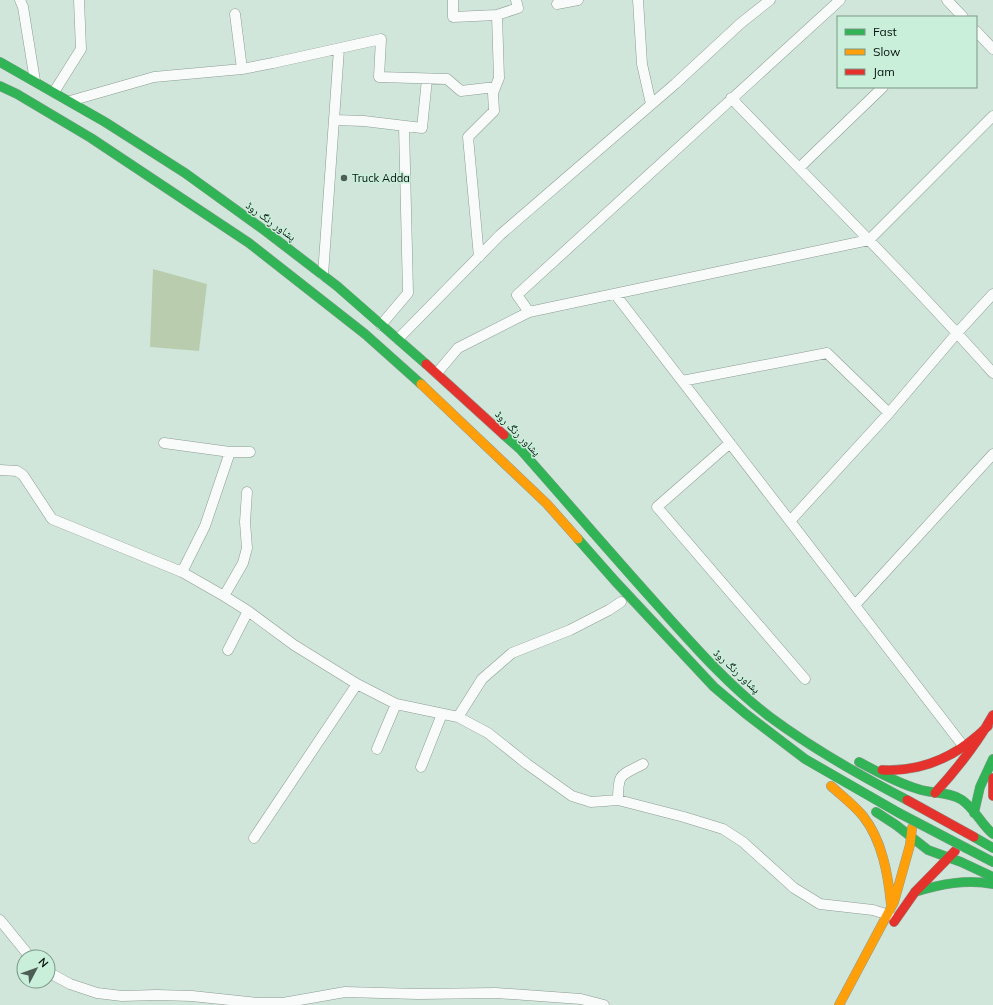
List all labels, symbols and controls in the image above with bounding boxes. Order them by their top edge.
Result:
legend [837,16,977,88]
text: Fast [873,24,897,39]
text: Slow [873,44,901,59]
text: Jam [873,64,895,79]
place label: Truck Adda [352,171,410,185]
marker: Truck Adda [339,173,349,183]
street label: پشاور رنگ روڈ [243,198,299,244]
street label: پشاور رنگ روڈ [492,407,544,459]
street label: پشاور رنگ روڈ [711,646,763,696]
north arrow [16,949,56,989]
text: N [36,955,52,970]

